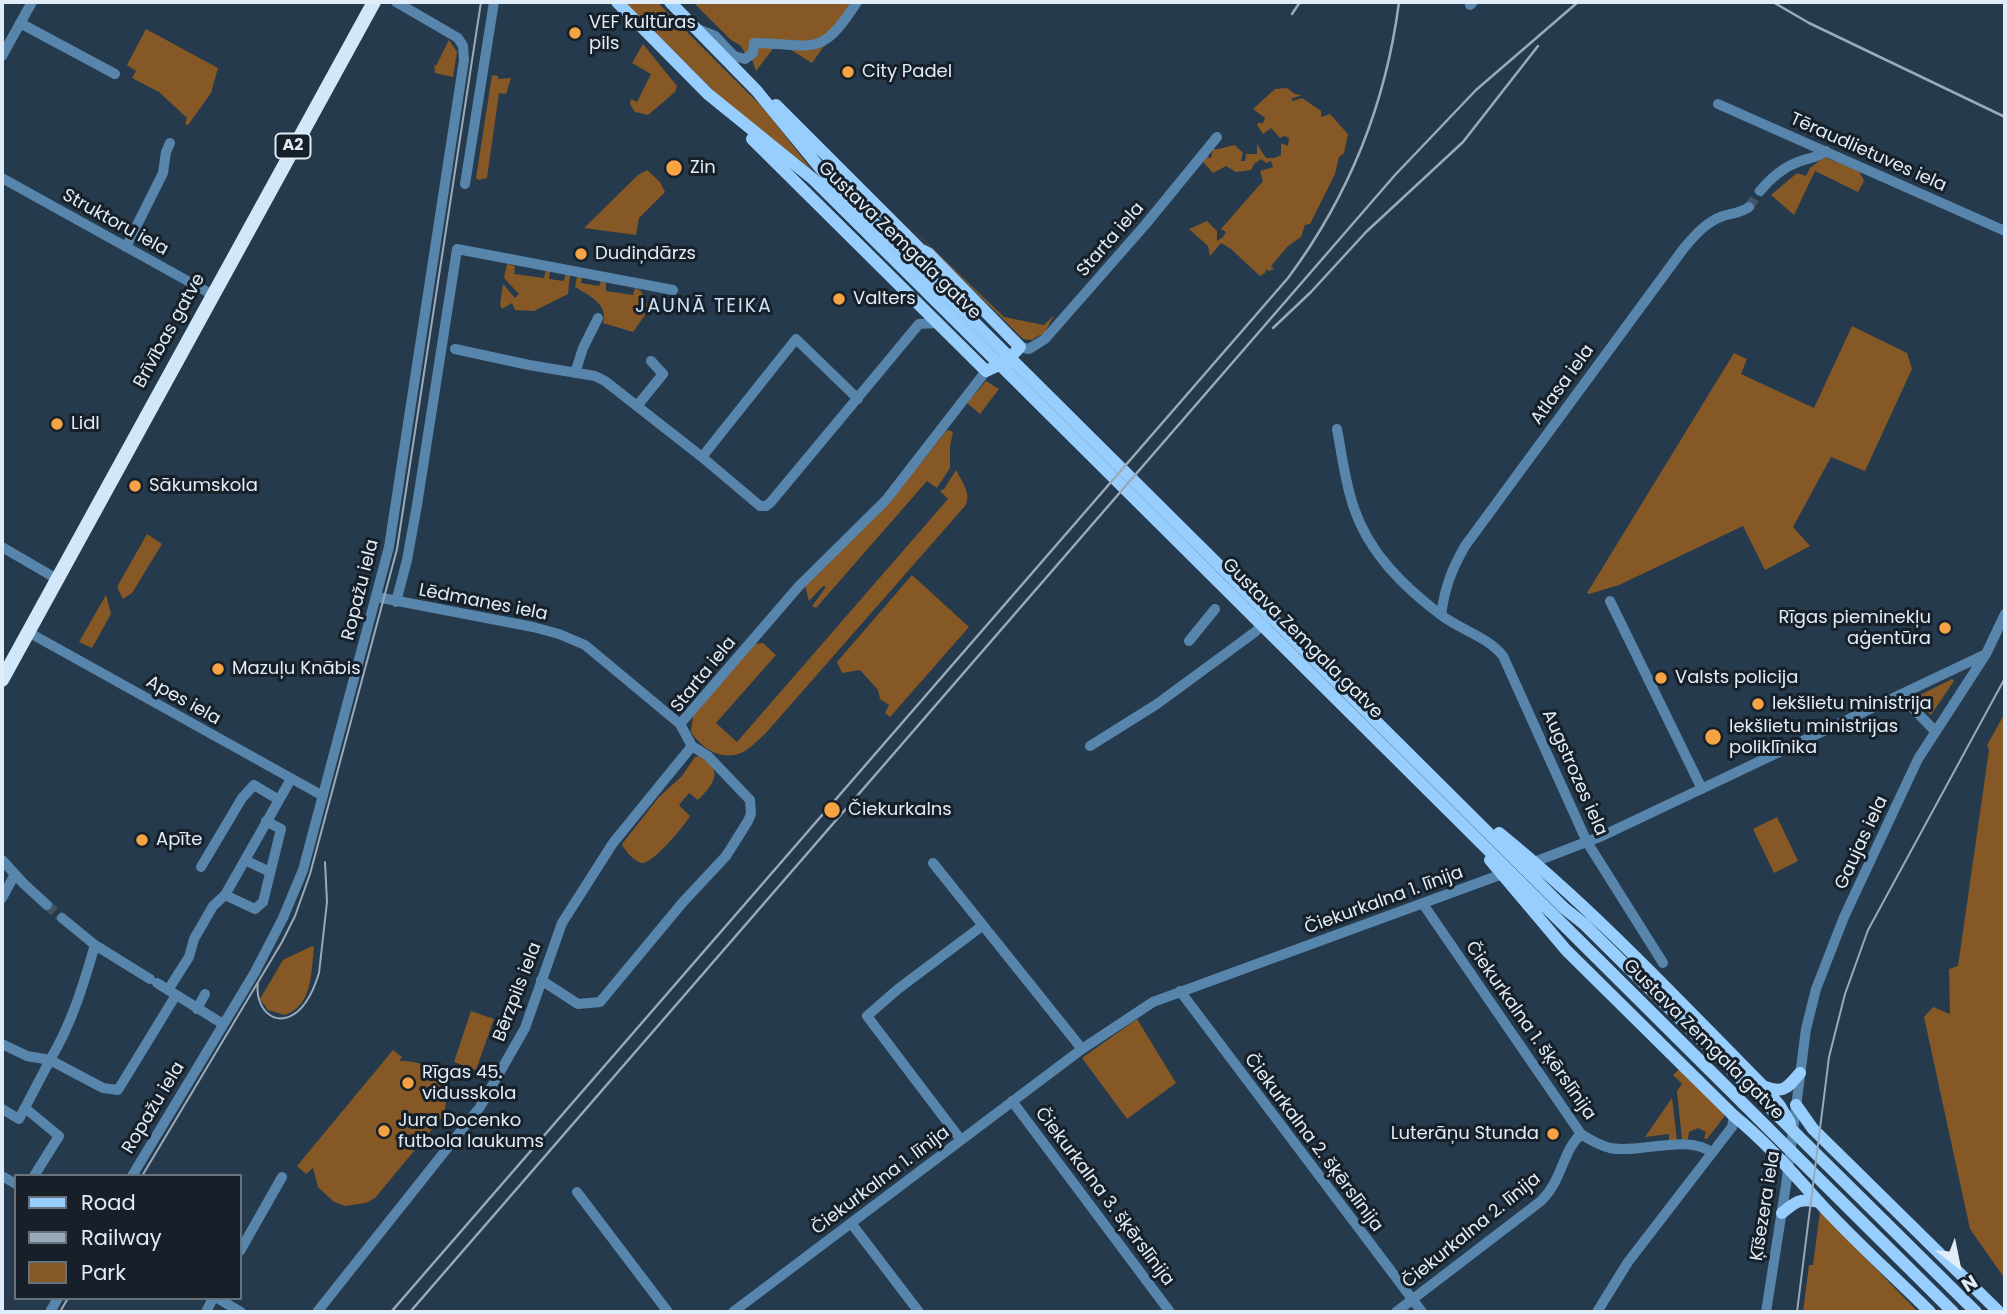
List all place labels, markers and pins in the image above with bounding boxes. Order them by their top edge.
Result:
place label: VEF kultūras pils [589,12,696,54]
marker: VEF kultūras pils [567,25,583,41]
place label: City Padel [862,61,952,83]
marker: City Padel [840,64,856,80]
place label: Zin [690,157,716,179]
marker: Zin [664,158,684,178]
place label: Dudiņdārzs [595,243,696,265]
marker: Dudiņdārzs [573,246,589,262]
place label: Valters [853,288,916,310]
marker: Valters [831,291,847,307]
place label: Lidl [71,413,100,435]
marker: Lidl [49,416,65,432]
place label: Sākumskola [149,475,258,497]
marker: Sākumskola [127,478,143,494]
place label: Rīgas pieminekļu aģentūra [1778,607,1931,650]
marker: Rīgas pieminekļu aģentūra [1937,620,1953,636]
place label: Mazuļu Knābis [232,658,361,680]
marker: Mazuļu Knābis [210,661,226,677]
place label: Valsts policija [1675,667,1798,689]
marker: Valsts policija [1653,670,1669,686]
place label: Iekšlietu ministrija [1772,693,1932,715]
marker: Iekšlietu ministrija [1750,696,1766,712]
place label: Iekšlietu ministrijas poliklīnika [1729,716,1898,758]
marker: Iekšlietu ministrijas poliklīnika [1703,727,1723,747]
place label: Čiekurkalns [848,799,952,821]
marker: Čiekurkalns [822,800,842,820]
place label: Apīte [156,829,202,851]
marker: Apīte [134,832,150,848]
place label: Rīgas 45. vidusskola [422,1062,516,1104]
marker: Rīgas 45. vidusskola [400,1075,416,1091]
place label: Jura Docenko futbola laukums [398,1110,544,1152]
marker: Jura Docenko futbola laukums [376,1123,392,1139]
place label: Luterāņu Stunda [1391,1123,1539,1145]
marker: Luterāņu Stunda [1545,1126,1561,1142]

